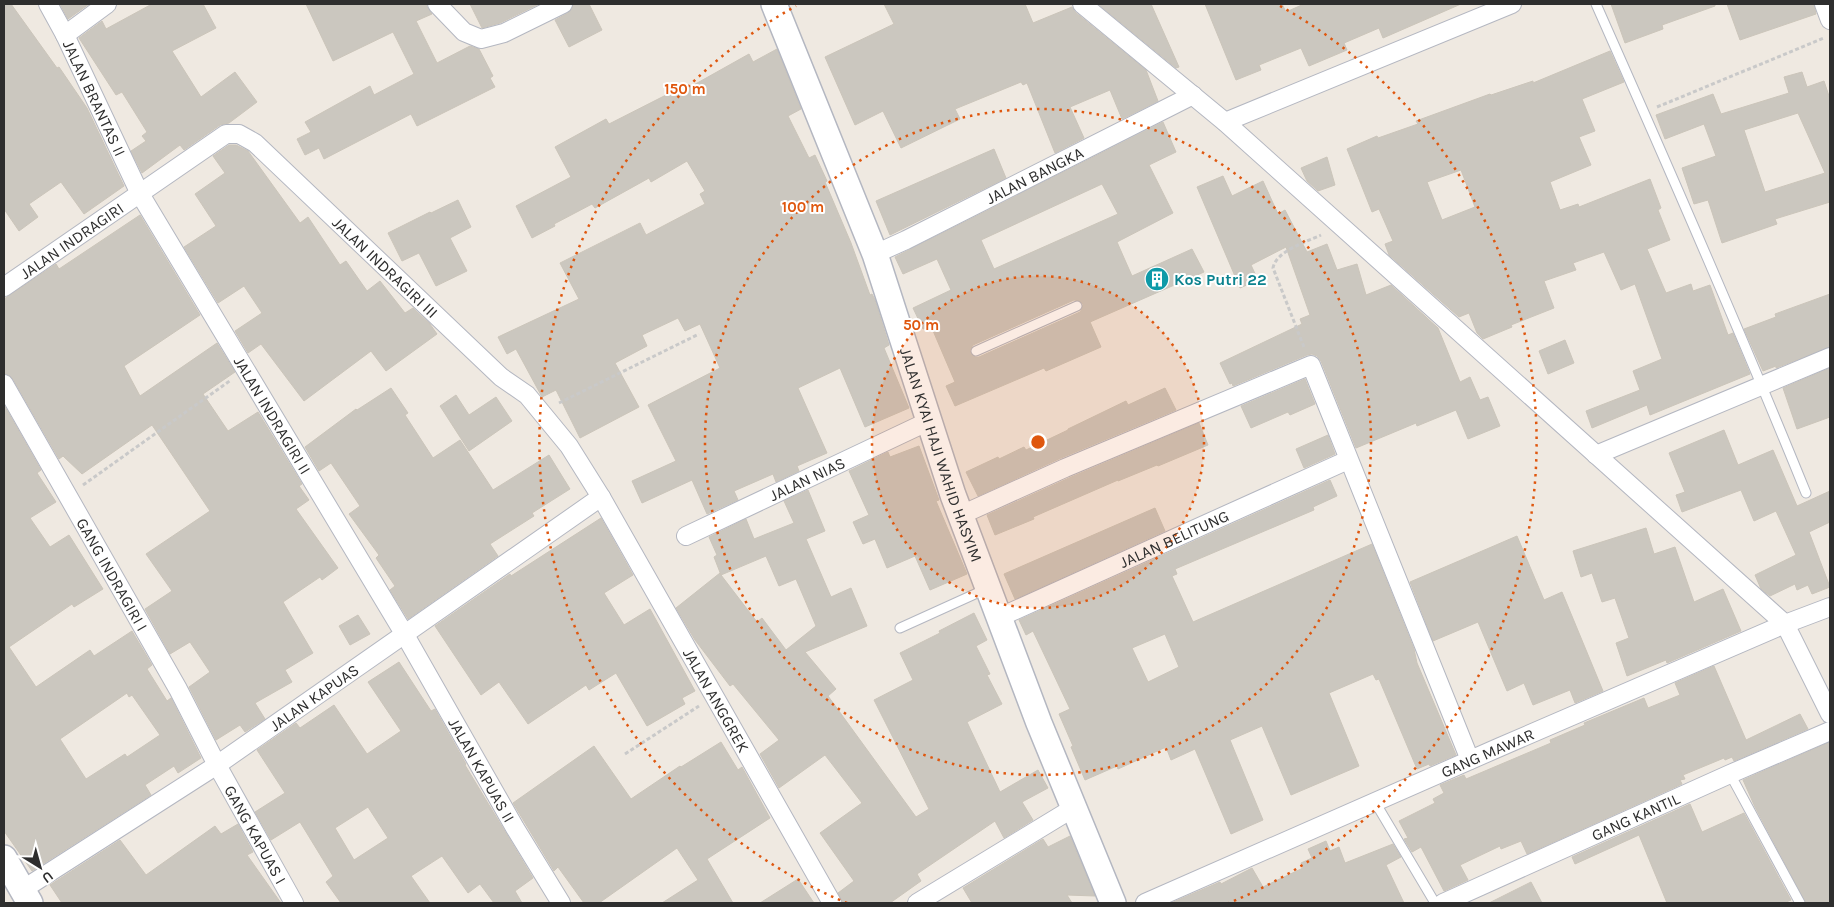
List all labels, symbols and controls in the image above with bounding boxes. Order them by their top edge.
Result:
street label: JALAN BRANTAS II [59,37,130,159]
text: 150 m [664,80,706,98]
street label: JALAN BANGKA [983,143,1086,208]
street label: JALAN INDRAGIRI [16,198,127,283]
text: 100 m [782,198,824,216]
street label: JALAN INDRAGIRI III [329,212,442,322]
building icon: Kos Putri 22 [1144,266,1170,292]
place label: Kos Putri 22 [1174,270,1267,289]
text: 50 m [903,316,939,334]
street label: JALAN KYAI HAJI WAHID HASYIM [896,345,987,565]
street label: JALAN INDRAGIRI II [230,353,315,477]
centre of rings [1029,433,1047,451]
street label: JALAN NIAS [766,453,848,505]
street label: JALAN BELITUNG [1117,506,1232,571]
street label: GANG INDRAGIRI I [73,514,152,634]
street label: JALAN ANGGREK [679,645,754,756]
street label: JALAN KAPUAS [266,660,362,735]
street label: JALAN KAPUAS II [445,714,519,826]
street label: GANG MAWAR [1438,724,1537,781]
street label: GANG KAPUAS I [221,782,291,887]
street label: GANG KANTIL [1588,788,1683,845]
north arrow [15,842,65,892]
text: U [39,867,57,887]

